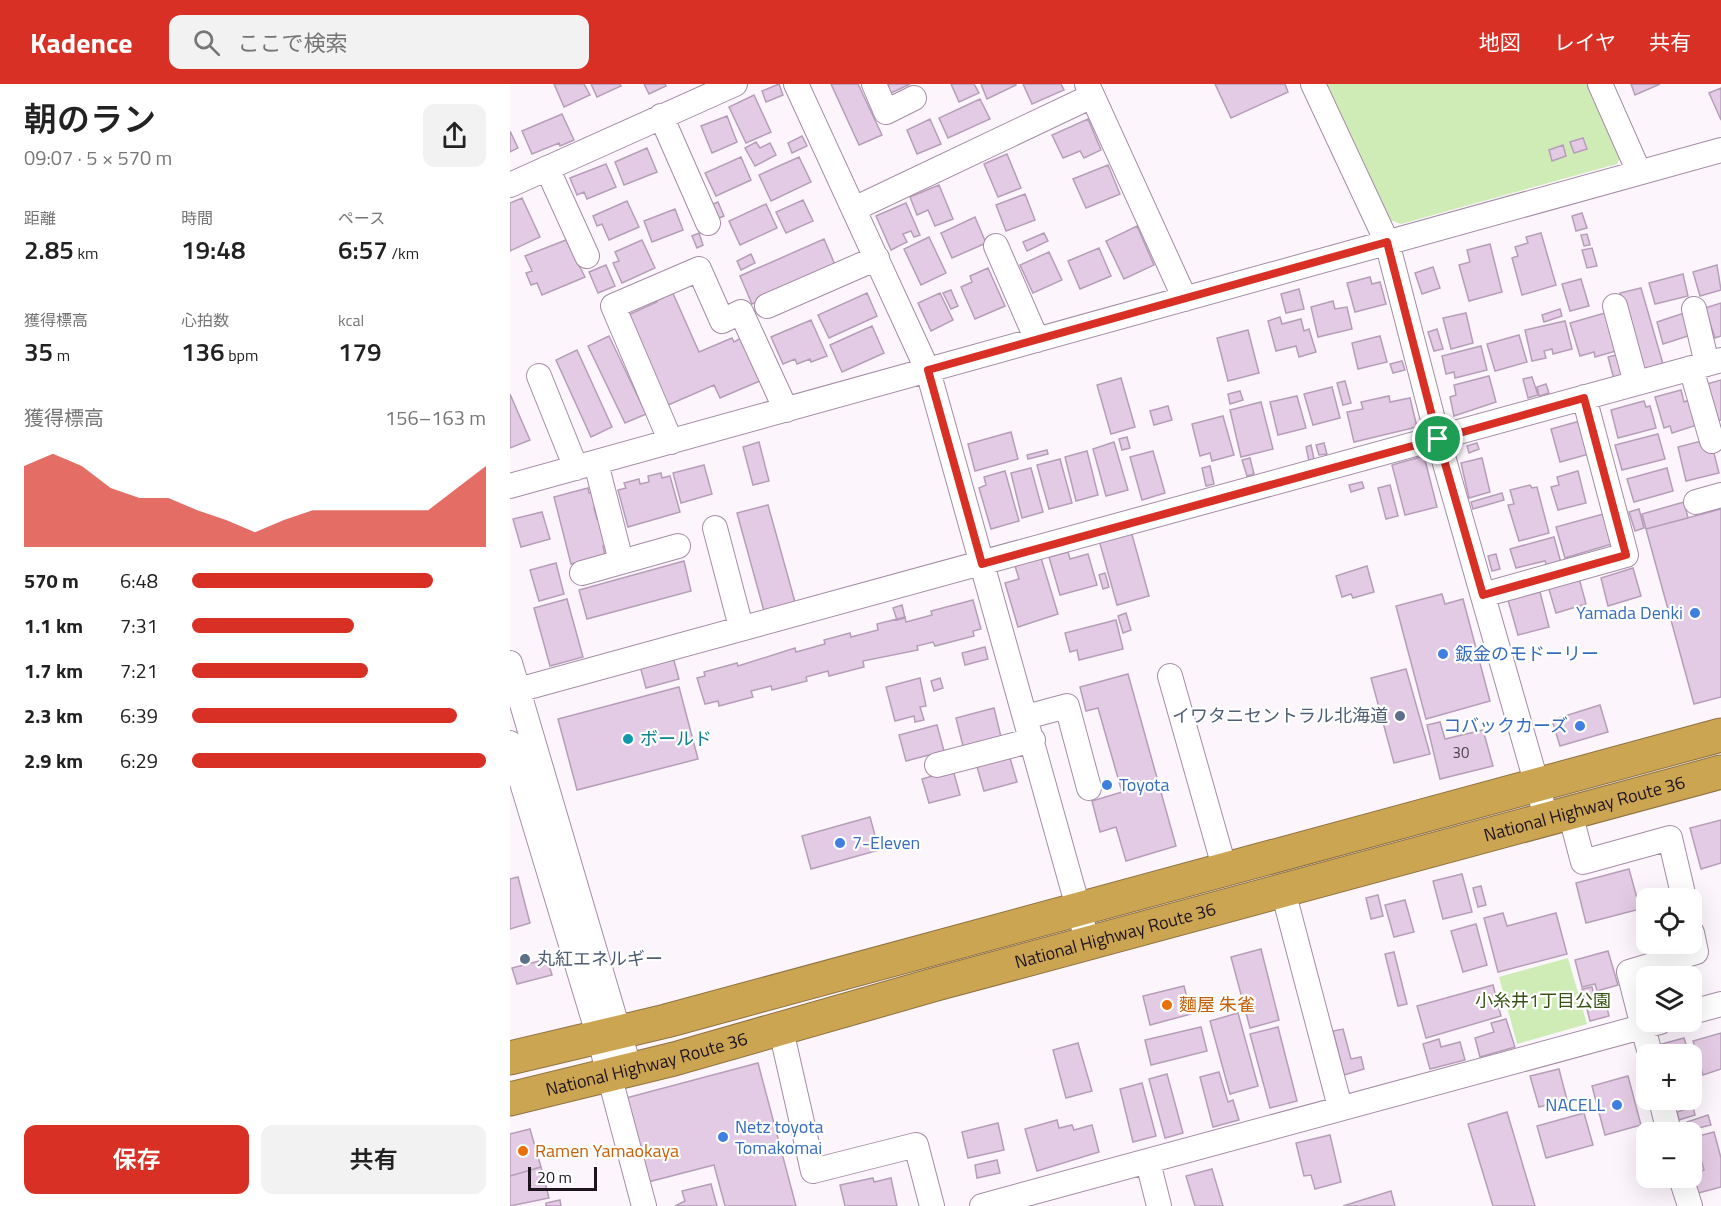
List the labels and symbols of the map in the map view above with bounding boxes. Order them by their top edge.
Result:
pin [1412,413,1463,464]
place label: Yamada Denki [1576,599,1683,626]
marker: Yamada Denki [1688,606,1702,620]
place label: 鈑金のモドーリー [1455,640,1599,667]
marker: 鈑金のモドーリー [1436,647,1450,661]
place label: イワタニセントラル北海道 [1172,702,1388,729]
marker: イワタニセントラル北海道 [1393,709,1407,723]
place label: コバックカーズ [1443,712,1568,739]
marker: コバックカーズ [1573,719,1587,733]
place label: ボールド [640,725,712,752]
marker: ボールド [621,732,635,746]
house number: 30 [1453,741,1469,764]
street label: National Highway Route 36 [1481,768,1688,849]
place label: Toyota [1119,771,1169,798]
marker: Toyota [1100,778,1114,792]
place label: 7-Eleven [852,829,920,856]
marker: 7-Eleven [833,836,847,850]
street label: National Highway Route 36 [1011,895,1219,975]
place label: 丸紅エネルギー [537,945,663,972]
marker: 丸紅エネルギー [518,952,532,966]
park label: 小糸井1丁目公園 [1475,987,1611,1014]
place label: 麵屋 朱雀 [1179,991,1255,1018]
marker: 麵屋 朱雀 [1160,998,1174,1012]
street label: National Highway Route 36 [543,1025,751,1103]
place label: NACELL [1545,1091,1605,1118]
marker: NACELL [1610,1098,1624,1112]
place label: Netz toyota Tomakomai [735,1113,824,1161]
marker: Netz toyota Tomakomai [716,1130,730,1144]
place label: Ramen Yamaokaya [535,1137,679,1164]
marker: Ramen Yamaokaya [516,1144,530,1158]
scale bar [528,1164,597,1192]

